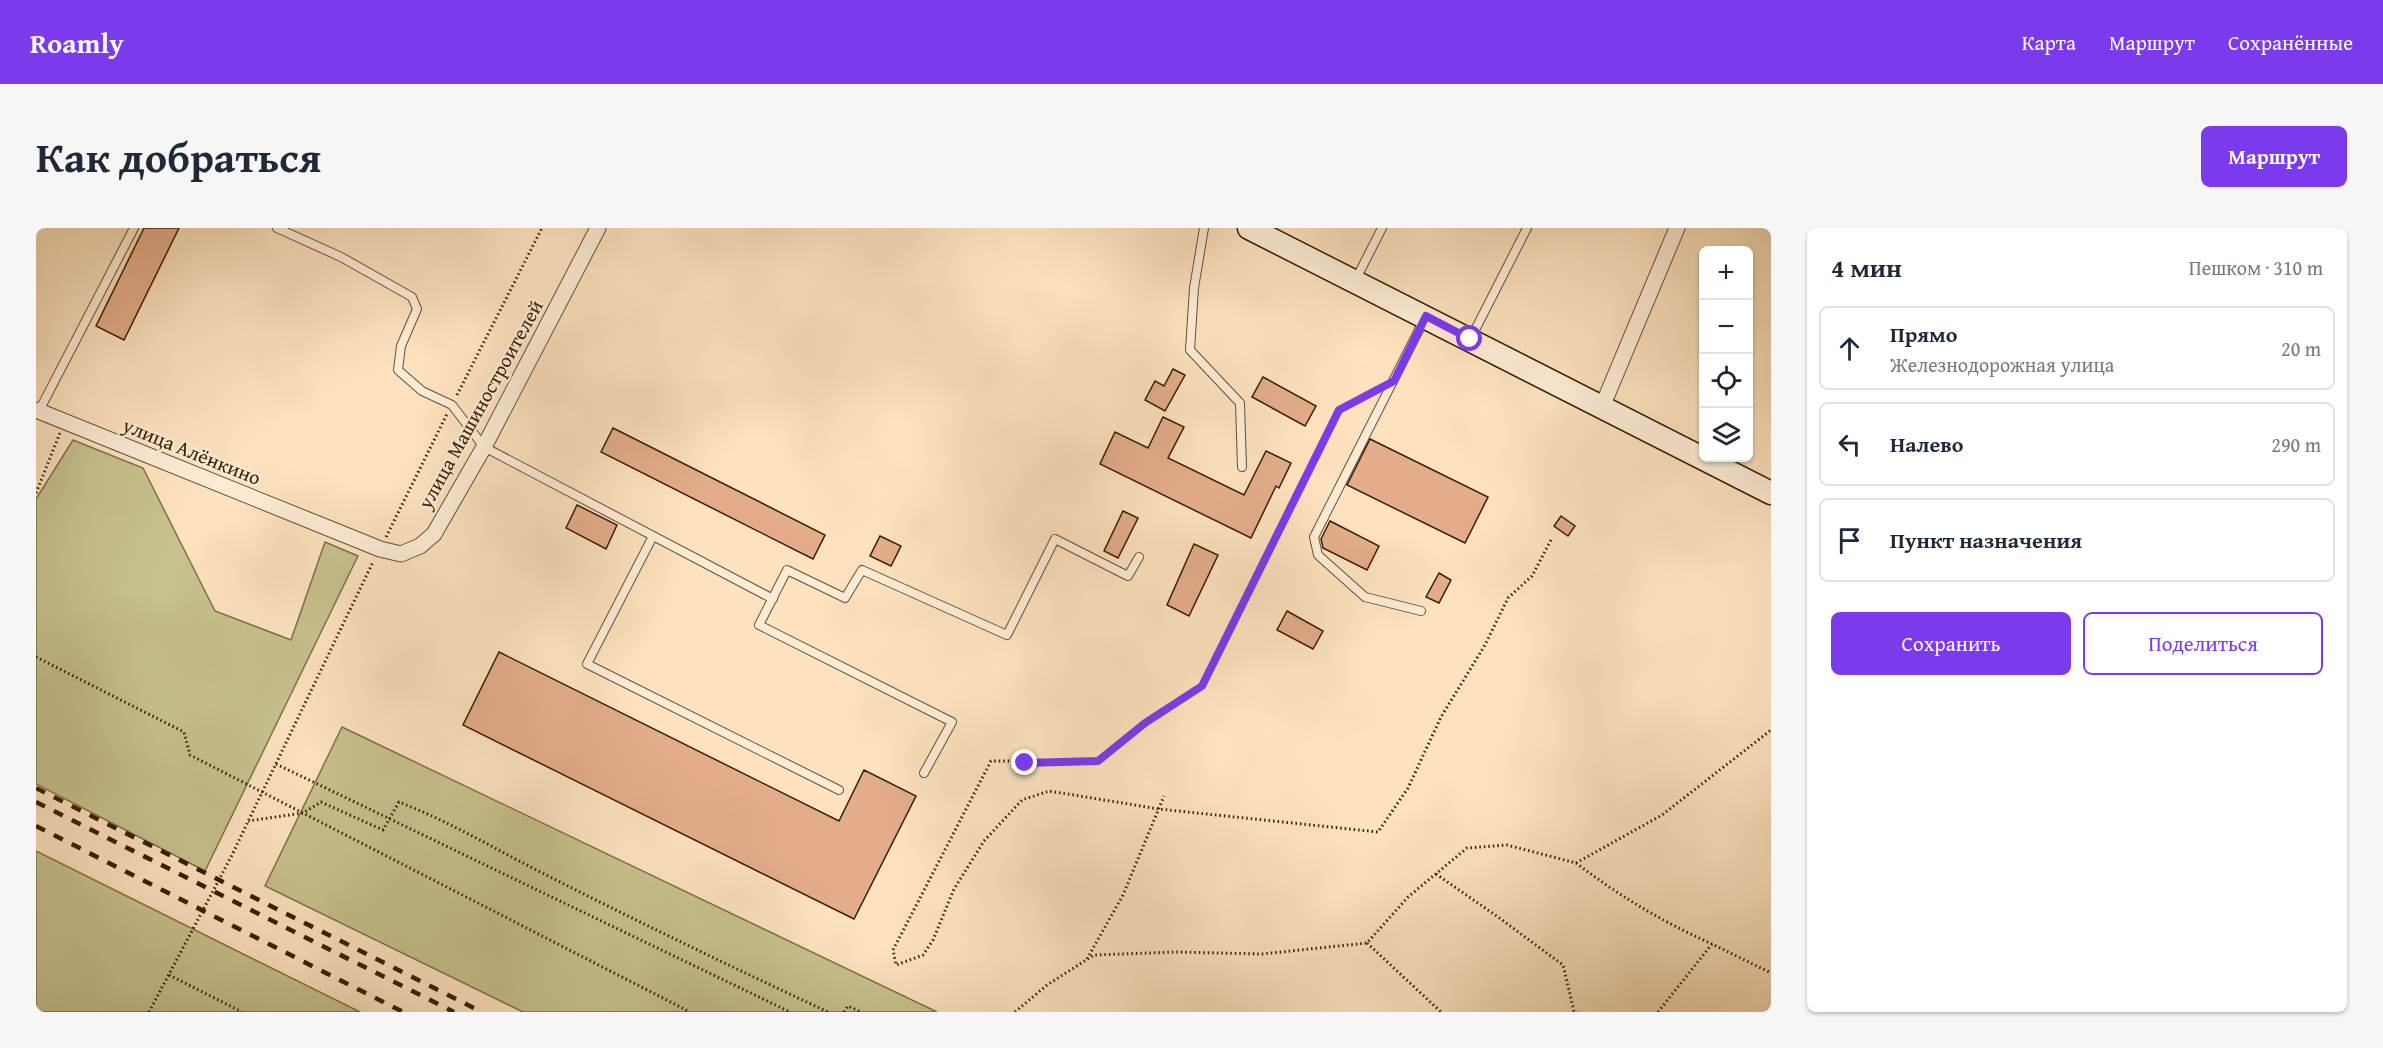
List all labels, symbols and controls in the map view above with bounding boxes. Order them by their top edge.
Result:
text: Roamly [30,22,124,63]
text: Карта [2022,27,2076,58]
text: Маршрут [2109,27,2195,58]
text: Сохранённые [2228,27,2353,58]
text: Как добраться [36,126,321,187]
button: Маршрут [2201,126,2347,187]
map controls [1699,246,1753,462]
button: + [1699,246,1753,300]
text: 4 мин [1831,248,1902,287]
text: Пешком · 310 m [2189,253,2323,282]
street label: улица Машиностроителей [410,294,550,515]
button: − [1699,300,1753,354]
text: Прямо [1890,318,1957,350]
route start [1456,325,1482,351]
icon: ahead [1833,332,1866,365]
text: 20 m [2281,334,2321,363]
text: Железнодорожная улица [1890,350,2114,379]
button: locate [1699,354,1753,408]
button: layers [1699,408,1753,462]
street label: улица Алёнкино [118,410,265,492]
icon: left [1833,428,1866,461]
text: Налево [1890,428,1963,460]
text: 290 m [2271,430,2321,459]
icon: arrive [1833,524,1866,557]
text: Пункт назначения [1890,524,2082,556]
button: Сохранить [1831,612,2071,675]
button: Поделиться [2083,612,2323,675]
route end [1011,749,1037,775]

